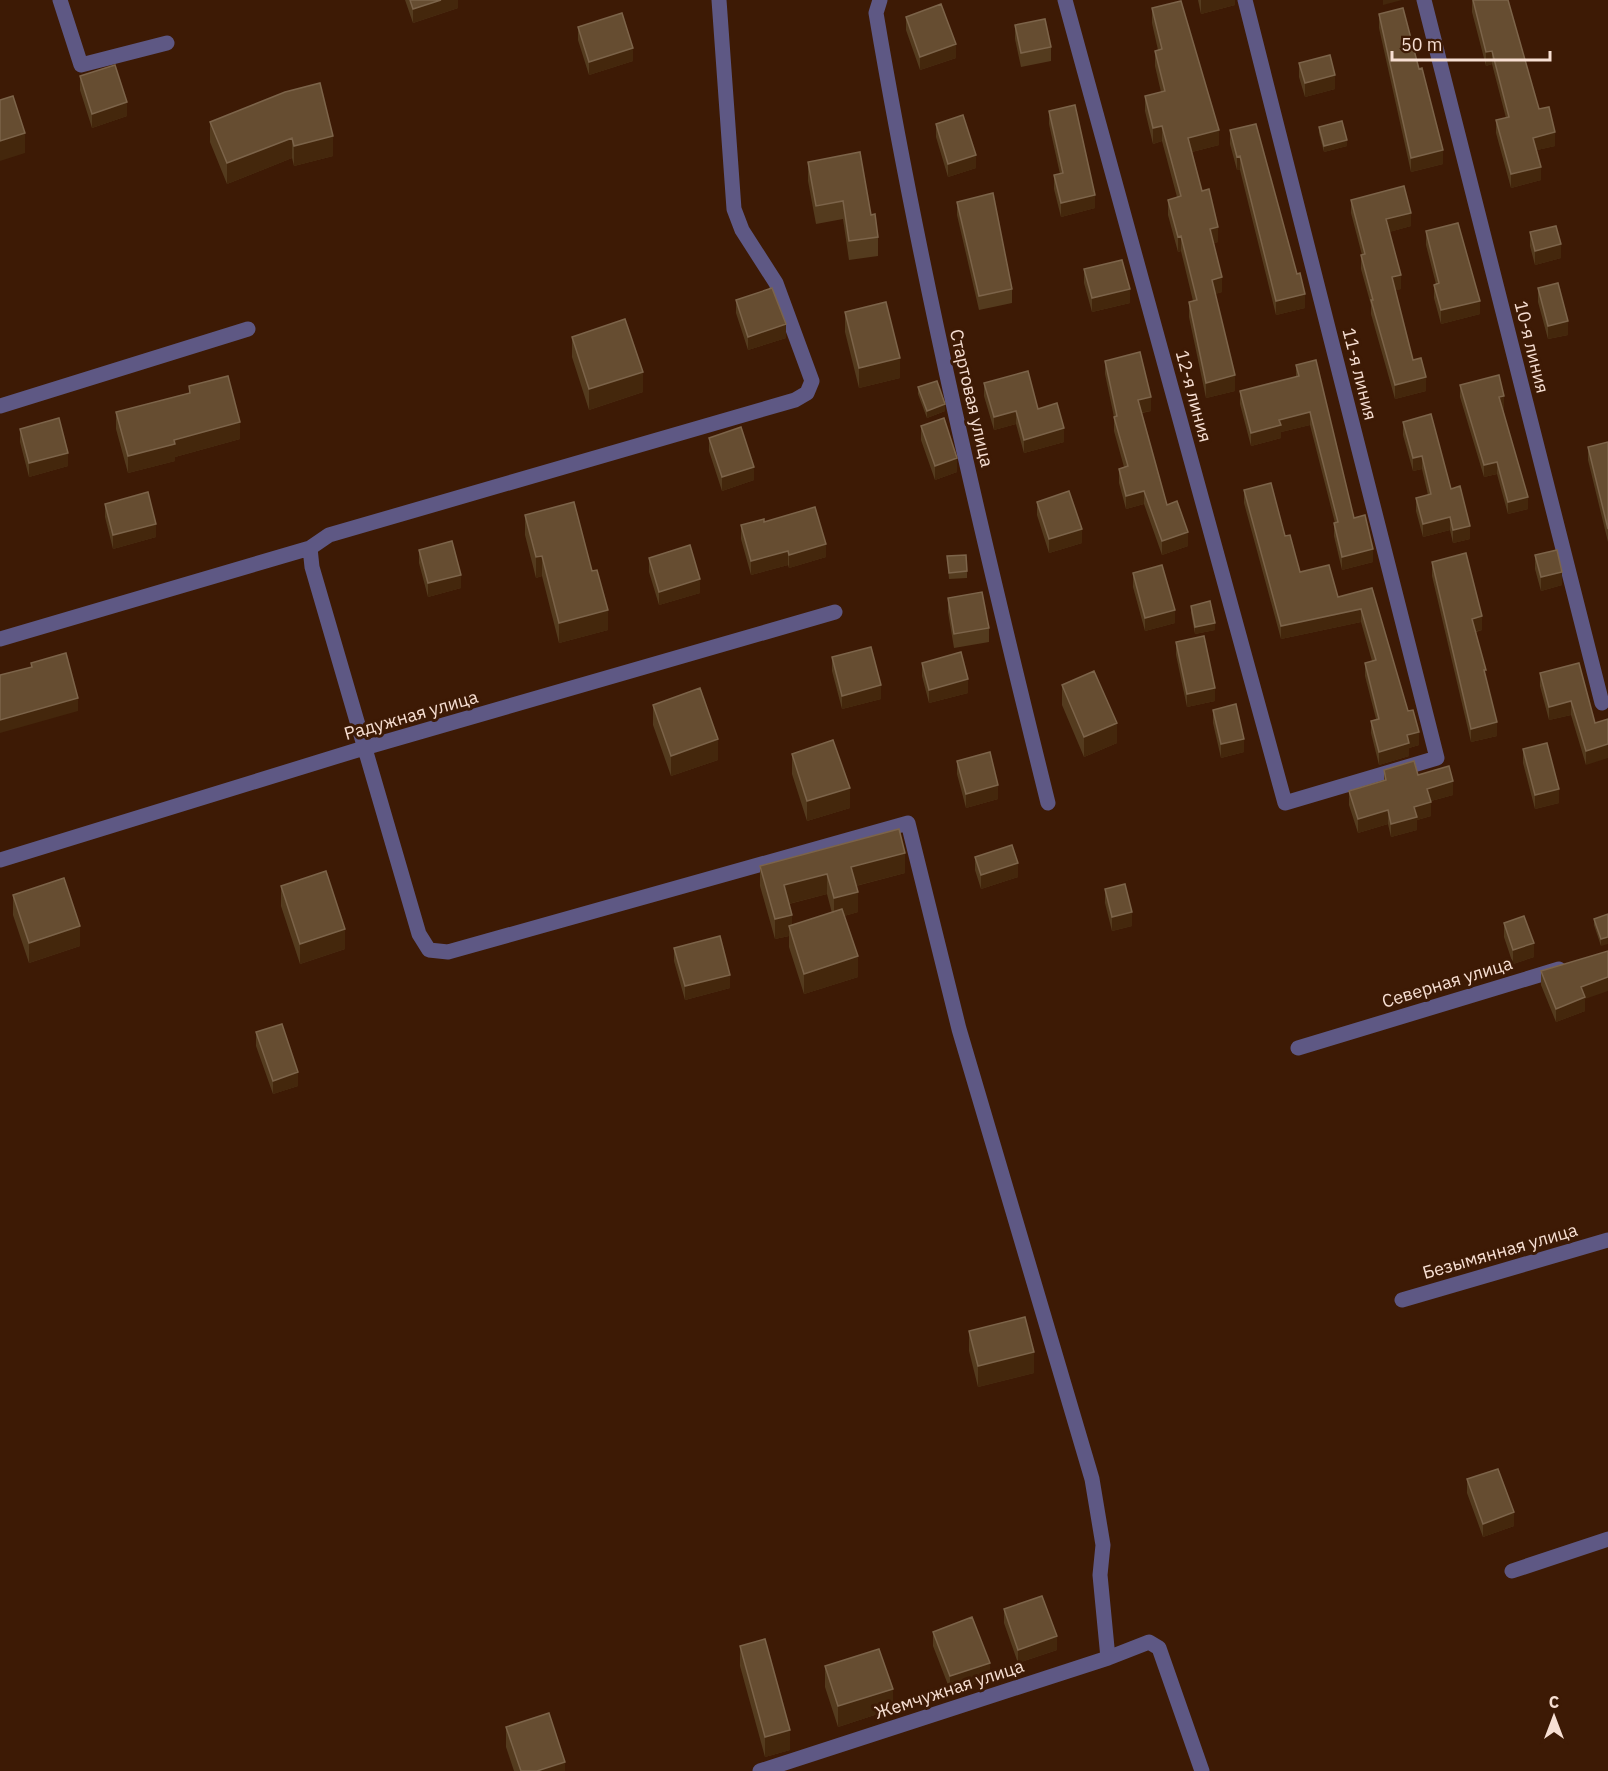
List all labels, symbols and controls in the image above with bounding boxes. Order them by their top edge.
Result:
scale bar [1392,24,1550,62]
text: 50 m [1401,33,1443,56]
street label: 10-я линия [1509,299,1555,395]
street label: 11-я линия [1337,326,1383,422]
street label: Стартовая улица [945,327,999,470]
street label: 12-я линия [1171,348,1217,444]
street label: Радужная улица [341,685,481,745]
street label: Северная улица [1379,951,1515,1013]
street label: Безымянная улица [1420,1218,1580,1284]
street label: Жемчужная улица [871,1654,1027,1724]
north arrow [1524,1687,1584,1747]
text: С [1549,1692,1559,1712]

